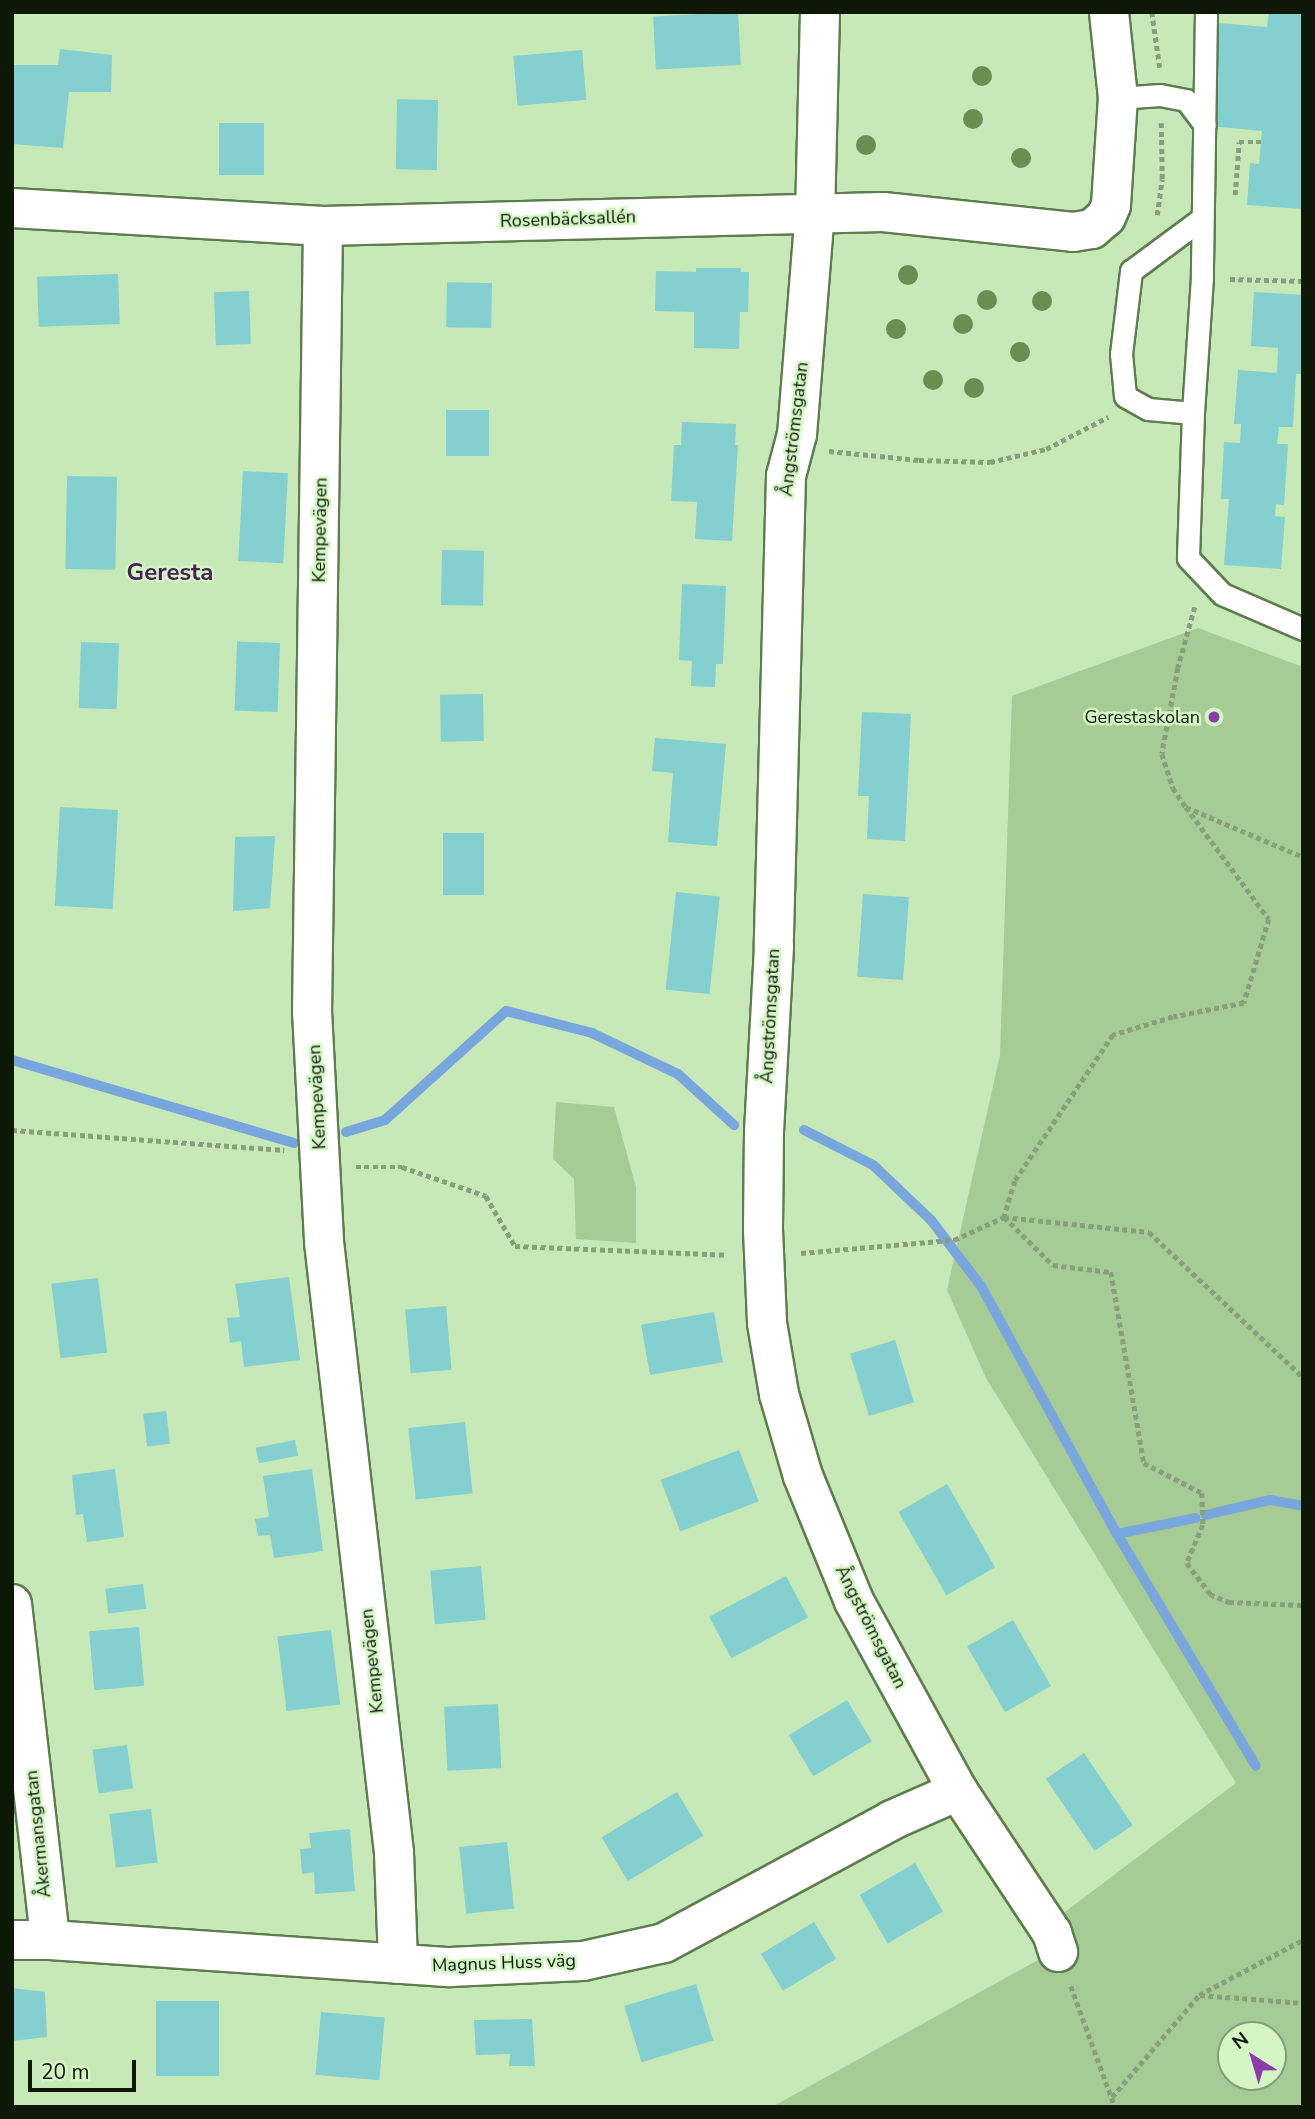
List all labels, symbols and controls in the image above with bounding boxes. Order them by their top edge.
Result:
street label: Rosenbäcksallén [500,206,636,232]
street label: Ångströmsgatan [775,361,813,497]
street label: Kempevägen [308,477,332,583]
district label: Geresta [127,559,213,587]
place label: Gerestaskolan [1085,706,1200,728]
marker: Gerestaskolan [1206,709,1222,725]
street label: Ångströmsgatan [756,948,784,1084]
street label: Kempevägen [303,1044,331,1150]
street label: Ångströmsgatan [831,1562,911,1692]
street label: Kempevägen [356,1608,388,1714]
street label: Åkermansgatan [21,1769,55,1899]
street label: Magnus Huss väg [432,1950,576,1976]
north arrow [1217,2021,1287,2091]
text: N [1227,2026,1254,2055]
scale bar [32,2046,140,2090]
text: 20 m [41,2058,90,2086]

